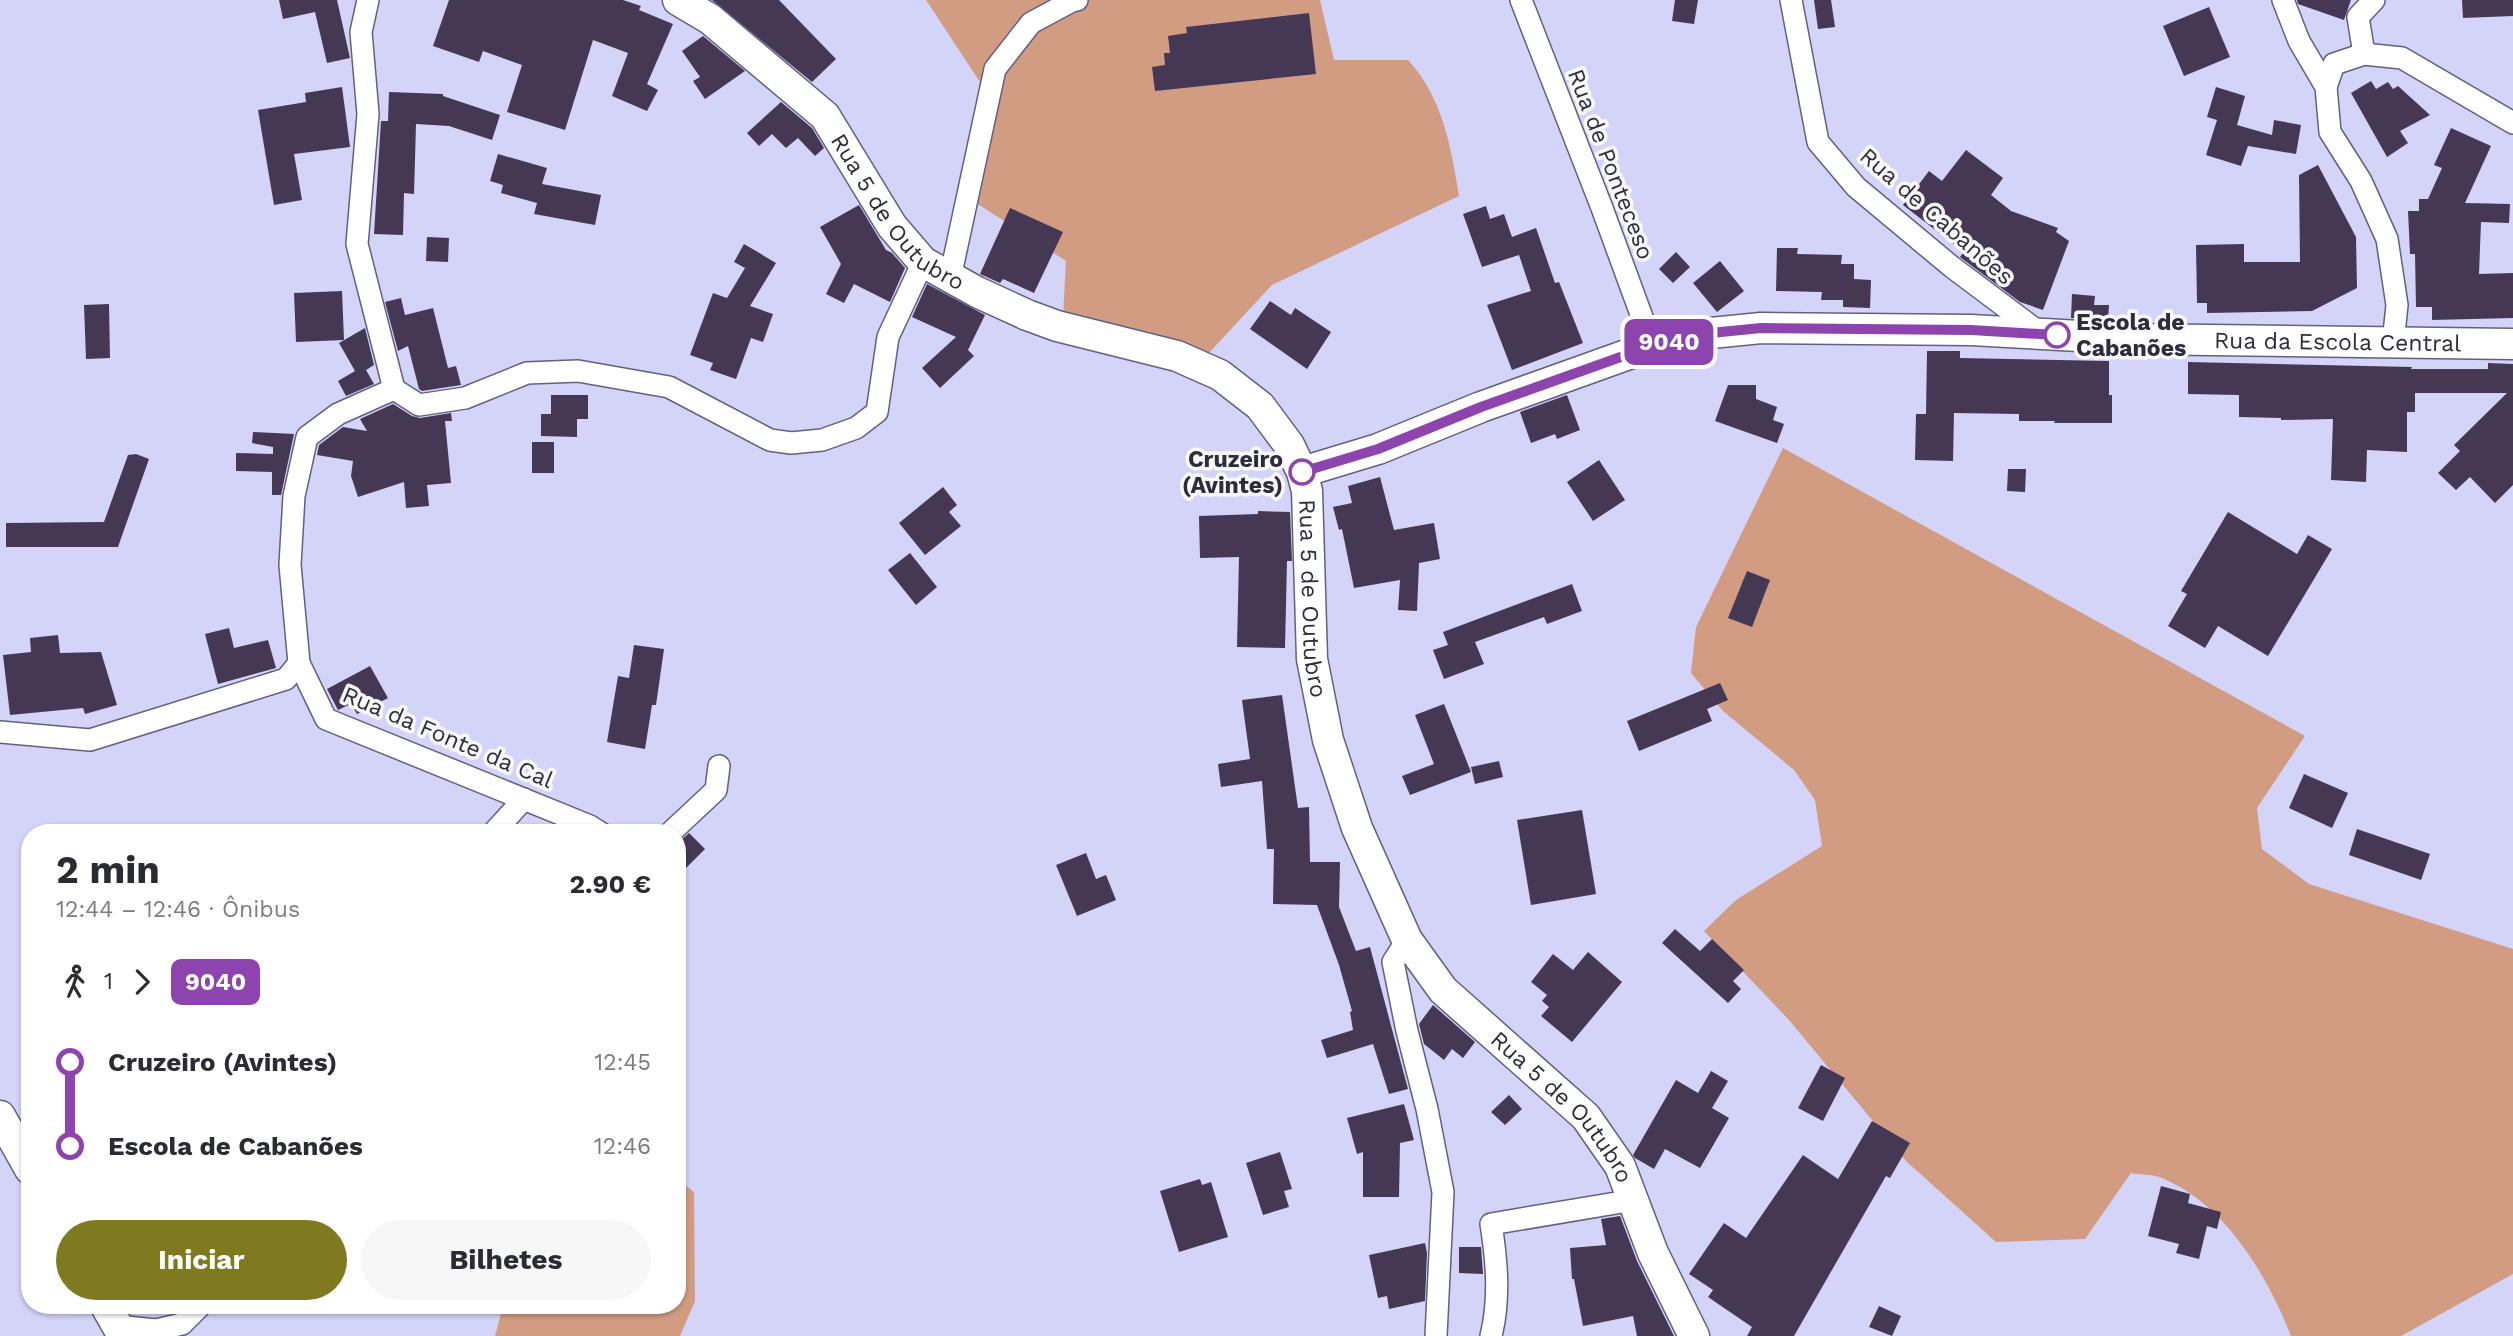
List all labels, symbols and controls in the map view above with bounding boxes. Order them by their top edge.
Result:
street label: Rua de Ponteceso [1562,65,1659,263]
street label: Rua 5 de Outubro [825,129,969,296]
street label: Rua de Cabanões [1854,142,2019,290]
place label: Escola de Cabanões [2076,309,2186,362]
line badge: 9040 [1620,319,1718,365]
marker: Escola de Cabanões [2044,322,2070,348]
street label: Rua da Escola Central [2214,327,2461,357]
text: 9040 [1638,328,1700,356]
place label: Cruzeiro (Avintes) [1182,446,1283,499]
marker: Cruzeiro (Avintes) [1289,459,1315,485]
street label: Rua 5 de Outubro [1293,499,1332,700]
street label: Rua da Fonte da Cal [338,681,557,794]
text: 2 min [56,848,160,892]
text: 2.90 € [570,869,651,899]
text: 12:44 – 12:46 · Ônibus [56,896,300,923]
icon: walk [56,963,94,1001]
icon: forward [123,963,161,1001]
text: 1 [104,968,113,995]
text: 9040 [185,968,246,996]
street label: Rua 5 de Outubro [1485,1026,1638,1187]
text: Cruzeiro (Avintes) [108,1047,337,1077]
text: 12:45 [594,1049,651,1076]
text: Escola de Cabanões [108,1131,363,1161]
text: 12:46 [594,1133,651,1160]
button: Iniciar [56,1220,347,1300]
button: Bilhetes [361,1220,651,1300]

